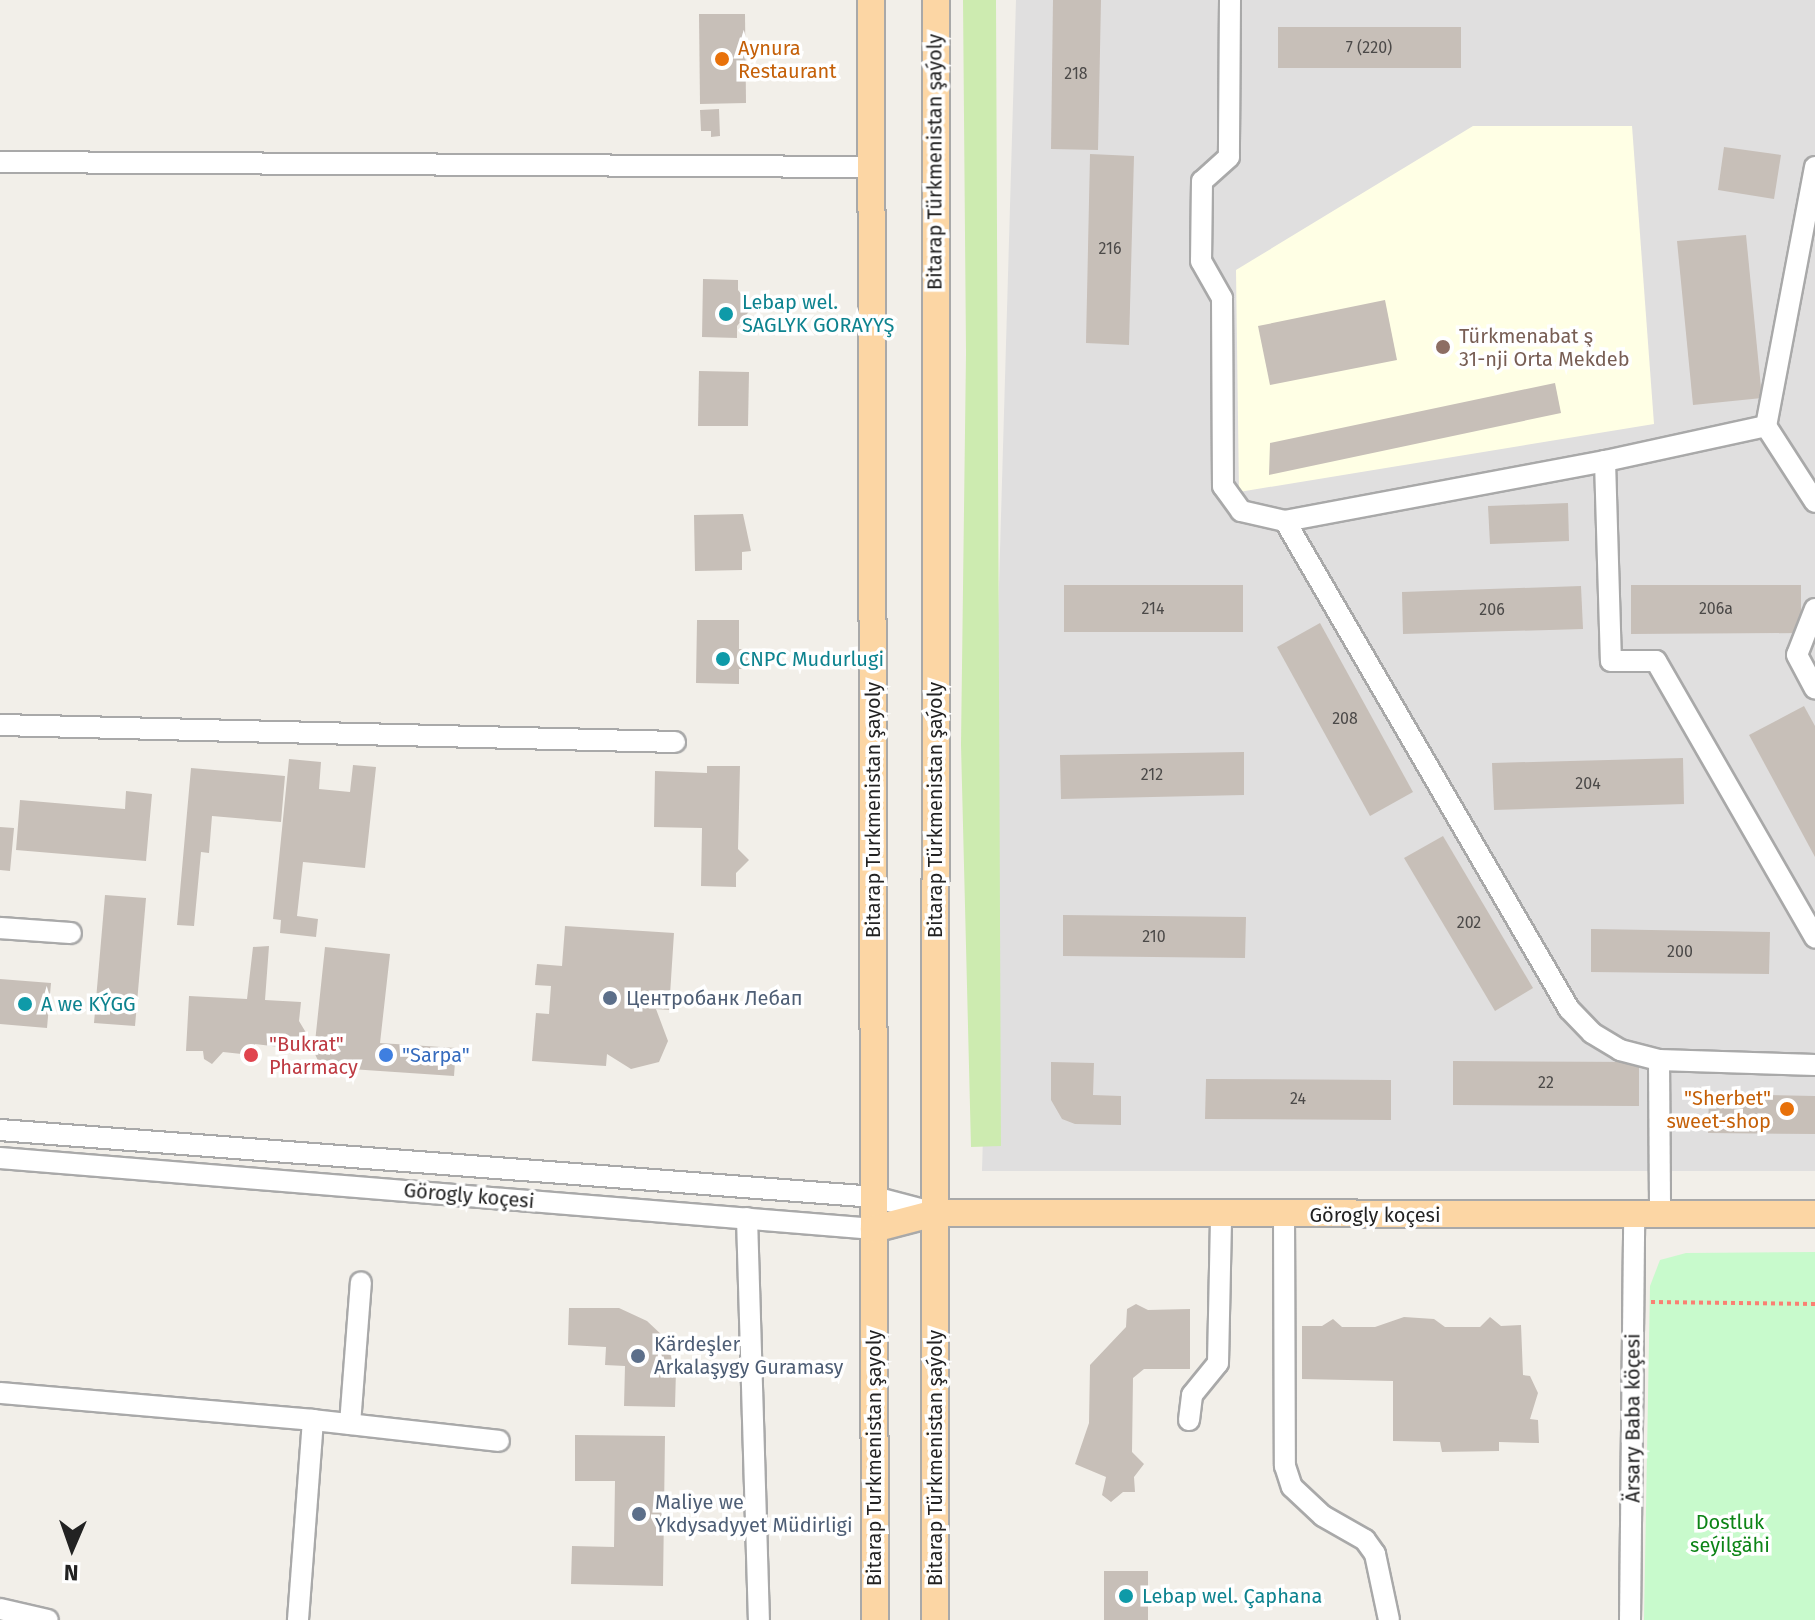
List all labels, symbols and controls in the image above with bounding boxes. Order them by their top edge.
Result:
street label: Bitarap Türkmenistan şaýoly [923,34,947,290]
place label: Aynura Restaurant [738,36,836,83]
house number: 7 (220) [1346,38,1392,58]
marker: Aynura Restaurant [713,50,731,68]
house number: 218 [1064,64,1088,84]
house number: 216 [1099,239,1121,259]
place label: Lebap wel. SAGLYK GORAYYŞ [742,290,894,337]
marker: Lebap wel. SAGLYK GORAYYŞ [717,305,735,323]
place label: Türkmenabat ş 31-nji Orta Mekdeb [1459,324,1630,371]
marker: Türkmenabat ş 31-nji Orta Mekdeb [1434,338,1452,356]
house number: 214 [1142,599,1164,619]
house number: 206а [1699,599,1733,619]
house number: 206 [1479,600,1505,620]
place label: CNPC Mudurlugi [739,647,884,671]
marker: CNPC Mudurlugi [714,650,732,668]
street label: Bitarap Turkmenistan şayoly [861,682,885,938]
street label: Bitarap Türkmenistan şaýoly [923,682,947,938]
house number: 208 [1332,709,1358,729]
house number: 212 [1141,765,1163,785]
house number: 204 [1575,774,1601,794]
house number: 202 [1457,913,1481,933]
house number: 210 [1142,927,1166,947]
house number: 200 [1667,942,1693,962]
place label: Центробанк Лебап [626,986,803,1010]
marker: Центробанк Лебап [601,989,619,1007]
place label: A we KÝGG [41,992,136,1016]
marker: A we KÝGG [16,995,34,1013]
place label: "Bukrat" Pharmacy [269,1032,358,1079]
place label: "Sarpa" [402,1043,470,1067]
marker: "Bukrat" Pharmacy [240,1044,262,1066]
marker: "Sarpa" [377,1046,395,1064]
house number: 22 [1538,1073,1554,1093]
place label: "Sherbet" sweet-shop [1667,1086,1771,1133]
house number: 24 [1290,1089,1306,1109]
marker: "Sherbet" sweet-shop [1778,1100,1796,1118]
street label: Görogly koçesi [403,1178,535,1214]
street label: Görogly koçesi [1309,1203,1441,1227]
street label: Bitarap Turkmenistan şayoly [862,1330,886,1586]
street label: Bitarap Türkmenistan şaýoly [923,1330,947,1586]
place label: Kärdeşler Arkalaşygy Guramasy [654,1332,843,1379]
street label: Ärsary Baba köçesi [1621,1333,1645,1503]
marker: Kärdeşler Arkalaşygy Guramasy [629,1347,647,1365]
place label: Maliye we Ykdysadyyet Müdirligi [655,1490,853,1537]
marker: Maliye we Ykdysadyyet Müdirligi [630,1505,648,1523]
north arrow [32,1508,112,1588]
park label: Dostluk seýilgähi [1690,1511,1770,1558]
text: N [63,1559,79,1586]
place label: Lebap wel. Çaphana [1142,1584,1322,1608]
marker: Lebap wel. Çaphana [1117,1587,1135,1605]

